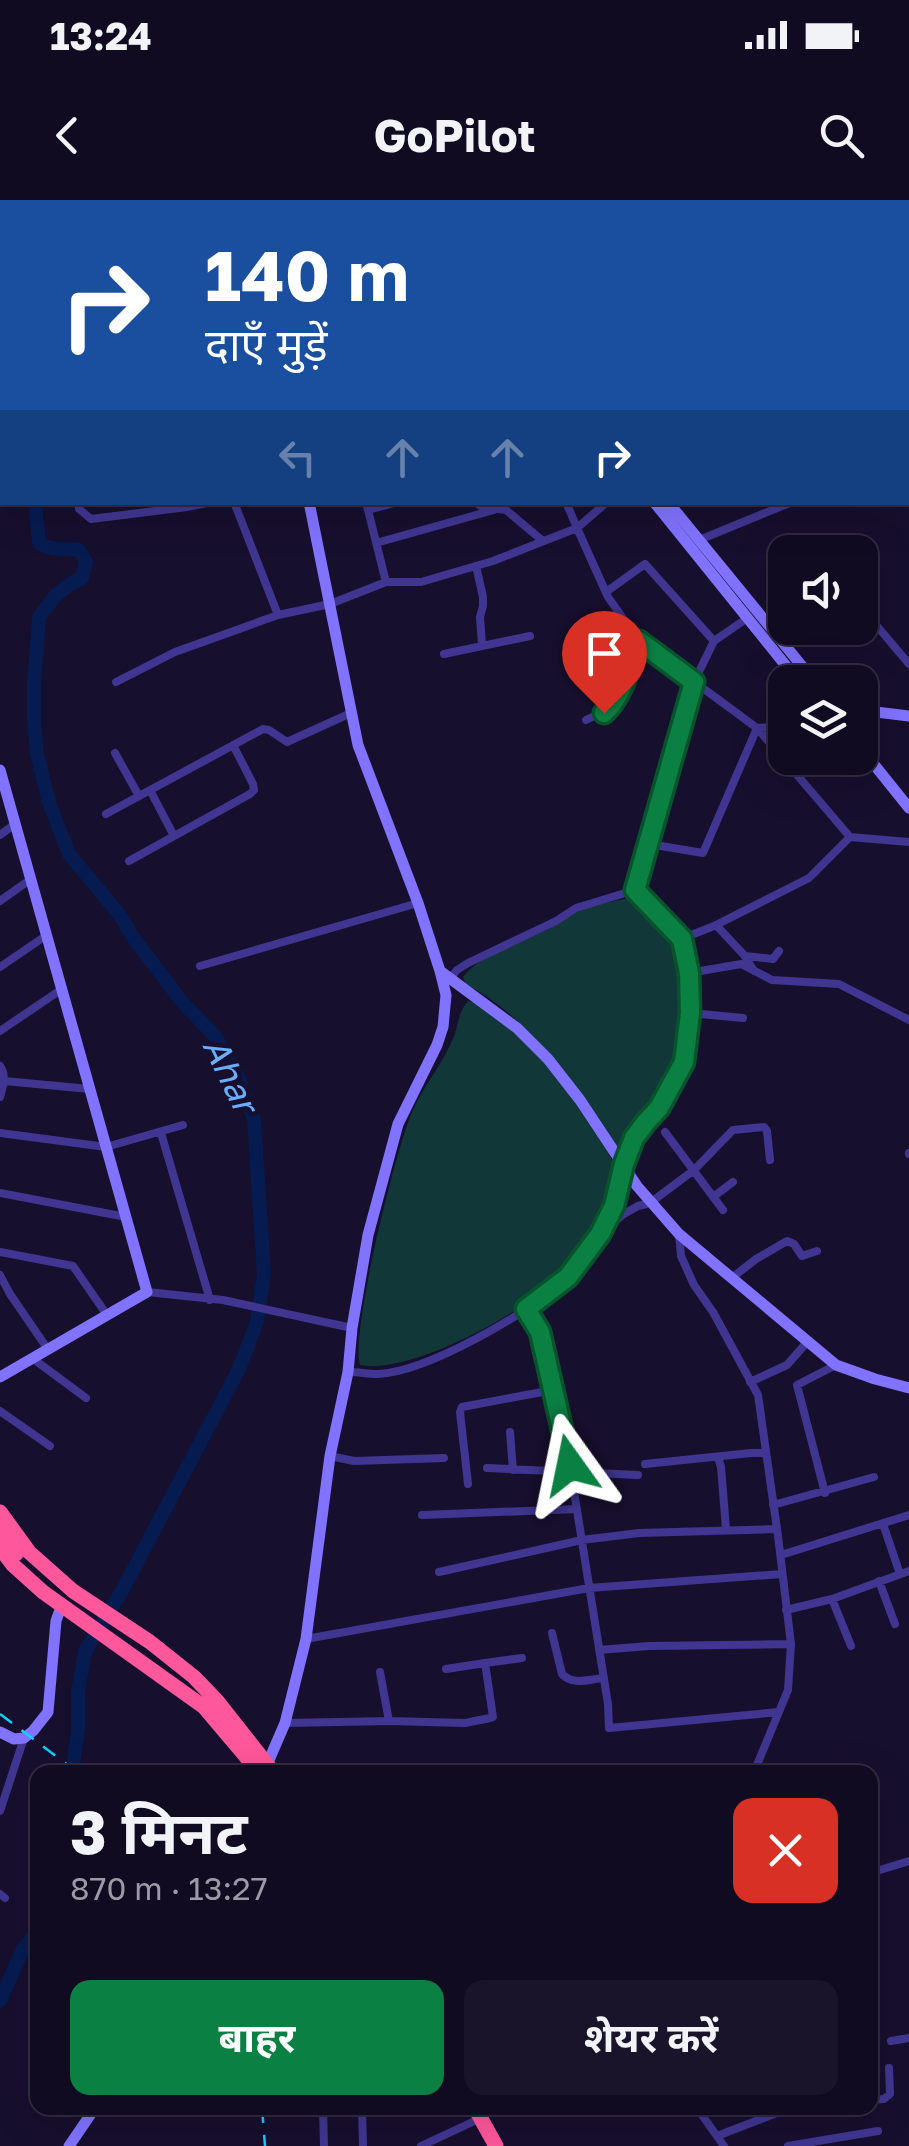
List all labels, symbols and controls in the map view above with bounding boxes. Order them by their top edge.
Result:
text: 13:24 [50,13,152,58]
icon: back [40,108,95,163]
text: GoPilot [373,108,536,162]
icon: search [814,108,869,163]
text: 140 m [205,232,409,316]
icon: right [40,240,170,370]
text: दाएँ मुड़ें [205,317,328,371]
icon: left [270,430,325,485]
icon: ahead [375,430,430,485]
icon: ahead [480,430,535,485]
icon: right [585,430,640,485]
map controls [768,535,878,775]
button: sound [768,535,878,645]
pin [562,611,647,714]
icon: arrive [577,626,632,681]
button: layers [768,665,878,775]
water label: Ahar [195,1030,269,1123]
position arrow [518,1413,622,1517]
text: 3 मिनट [70,1795,248,1867]
button: close [733,1798,838,1903]
text: 870 m · 13:27 [70,1869,268,1907]
button: बाहर [70,1980,444,2095]
button: शेयर करें [464,1980,838,2095]

